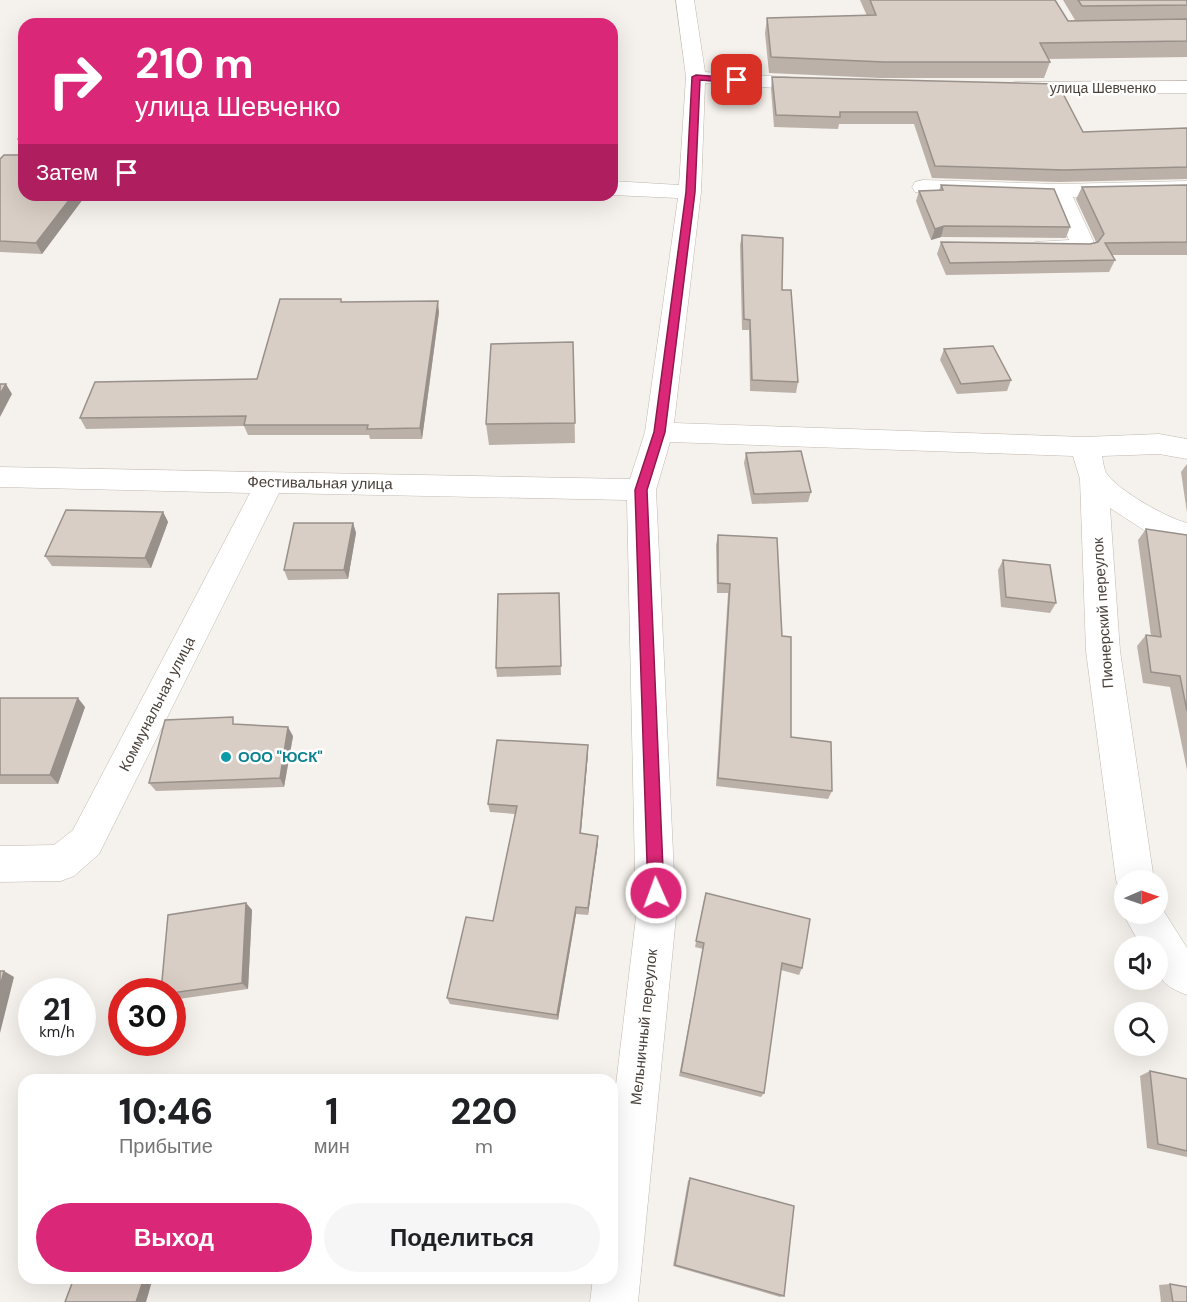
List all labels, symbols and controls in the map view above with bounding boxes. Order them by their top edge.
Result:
text: 210 m [135,36,253,91]
icon: right [36,42,114,120]
pin [711,54,762,105]
icon: arrive [720,63,753,96]
street label: улица Шевченко [1050,79,1156,97]
text: улица Шевченко [135,89,340,124]
icon: arrive [110,156,143,189]
text: Затем [36,158,98,187]
street label: Фестивальная улица [247,472,393,494]
street label: Пионерский переулок [1088,536,1118,689]
street label: Коммунальная улица [114,633,200,775]
place label: ООО "ЮСК" [238,747,323,767]
marker: ООО "ЮСК" [219,750,233,764]
position arrow [624,861,688,925]
north arrow [1114,870,1168,924]
map controls [1114,870,1168,1056]
button: sound [1114,936,1168,990]
street label: Мельничный переулок [626,947,662,1106]
speed limit sign: 30 [108,978,186,1056]
text: 21 [43,990,71,1029]
button: search [1114,1002,1168,1056]
text: km/h [39,1022,75,1042]
text: 10:46 [119,1088,213,1135]
text: 1 [325,1088,338,1135]
text: 220 [450,1088,517,1135]
text: Прибытие [119,1133,213,1159]
text: мин [314,1133,350,1159]
text: m [475,1133,493,1159]
button: Выход [36,1203,312,1272]
button: Поделиться [324,1203,600,1272]

